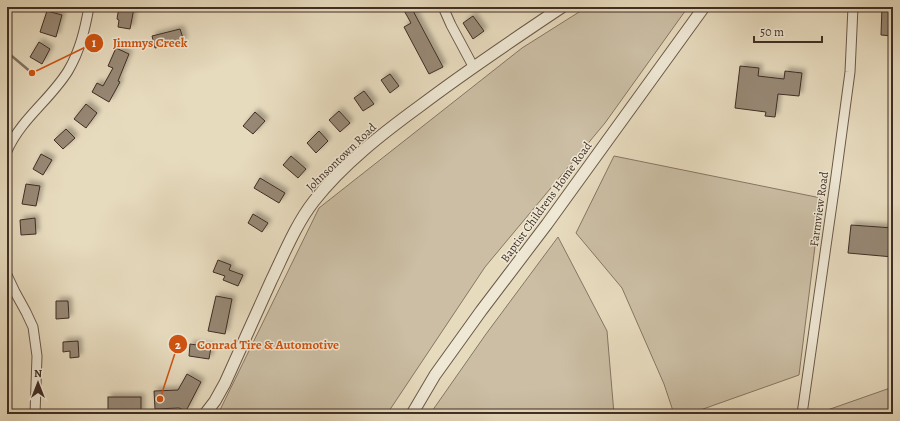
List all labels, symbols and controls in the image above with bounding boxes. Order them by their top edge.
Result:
scale bar [754,18,822,44]
text: 50 m [760,24,784,40]
callout: Jimmys Creek [84,30,195,55]
text: Jimmys Creek [113,34,188,51]
text: 1 [92,35,97,51]
street label: Johnsontown Road [302,119,380,195]
street label: Baptist Childrens Home Road [497,138,596,266]
street label: Farmview Road [806,170,832,247]
callout: Conrad Tire & Automotive [168,332,347,357]
text: Conrad Tire & Automotive [197,336,339,353]
text: 2 [175,337,181,353]
north arrow [18,363,58,403]
text: N [34,366,42,381]

